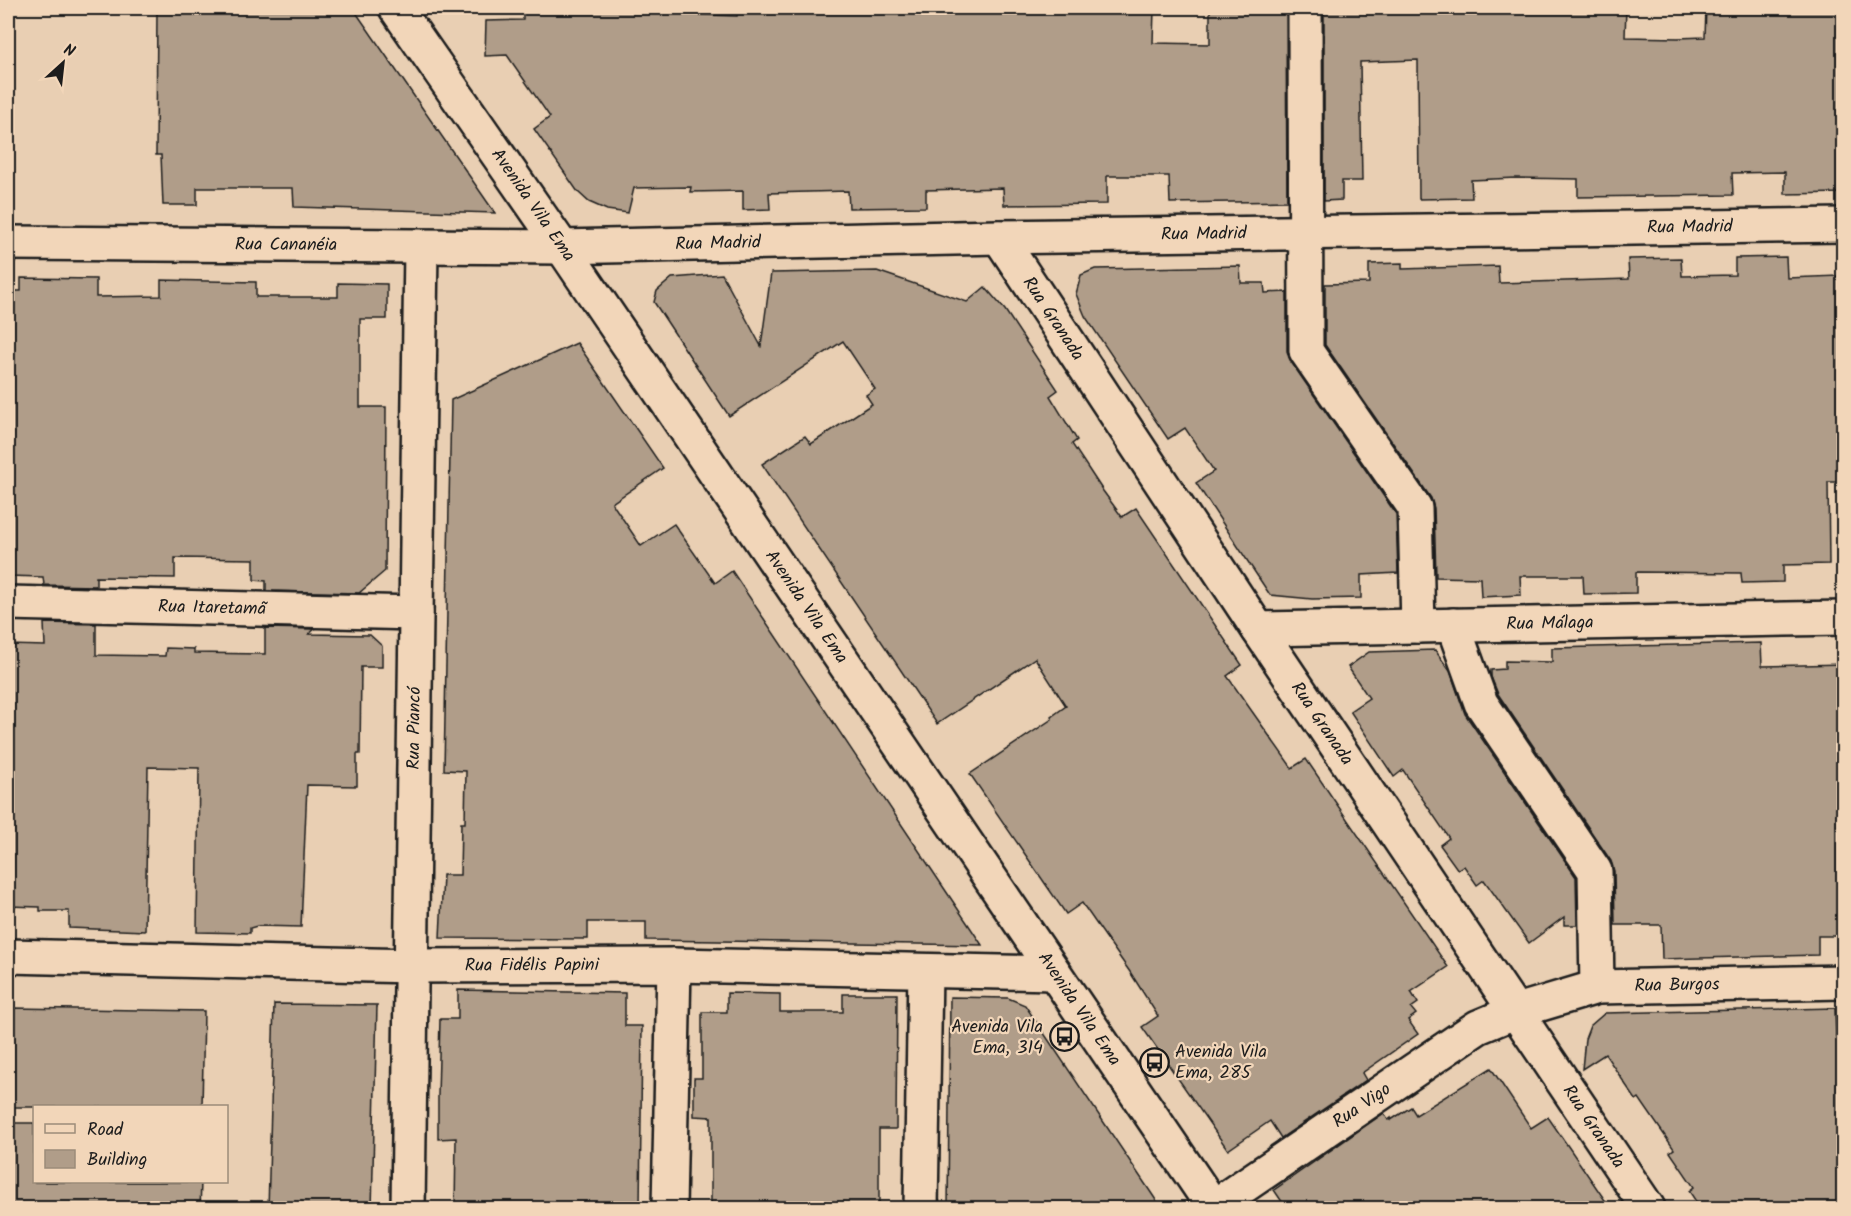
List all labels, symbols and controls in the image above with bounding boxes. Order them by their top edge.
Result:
north arrow [33,33,93,93]
text: N [59,38,79,64]
street label: Avenida Vila Ema [483,142,583,268]
street label: Rua Madrid [1647,212,1734,242]
street label: Rua Madrid [1161,219,1248,249]
street label: Rua Madrid [675,228,762,259]
street label: Rua Cananéia [235,230,337,260]
street label: Rua Granada [1015,271,1092,367]
street label: Avenida Vila Ema [757,544,855,670]
street label: Rua Itaretamã [157,592,268,624]
street label: Rua Málaga [1506,608,1594,639]
street label: Rua Granada [1283,676,1361,772]
street label: Rua Piancó [399,685,430,770]
street label: Avenida Vila Ema [1030,946,1128,1072]
street label: Rua Fidélis Papini [465,951,600,980]
street label: Rua Burgos [1634,970,1720,1001]
place label: Avenida Vila Ema, 314 [951,1013,1043,1063]
bus stop icon: Avenida Vila Ema, 314 [1048,1021,1080,1053]
place label: Avenida Vila Ema, 285 [1175,1038,1267,1088]
bus stop icon: Avenida Vila Ema, 285 [1138,1046,1170,1078]
street label: Rua Vigo [1327,1075,1397,1136]
street label: Rua Granada [1555,1079,1632,1175]
legend [33,1105,228,1183]
text: Road [87,1116,124,1145]
text: Building [87,1146,147,1175]

